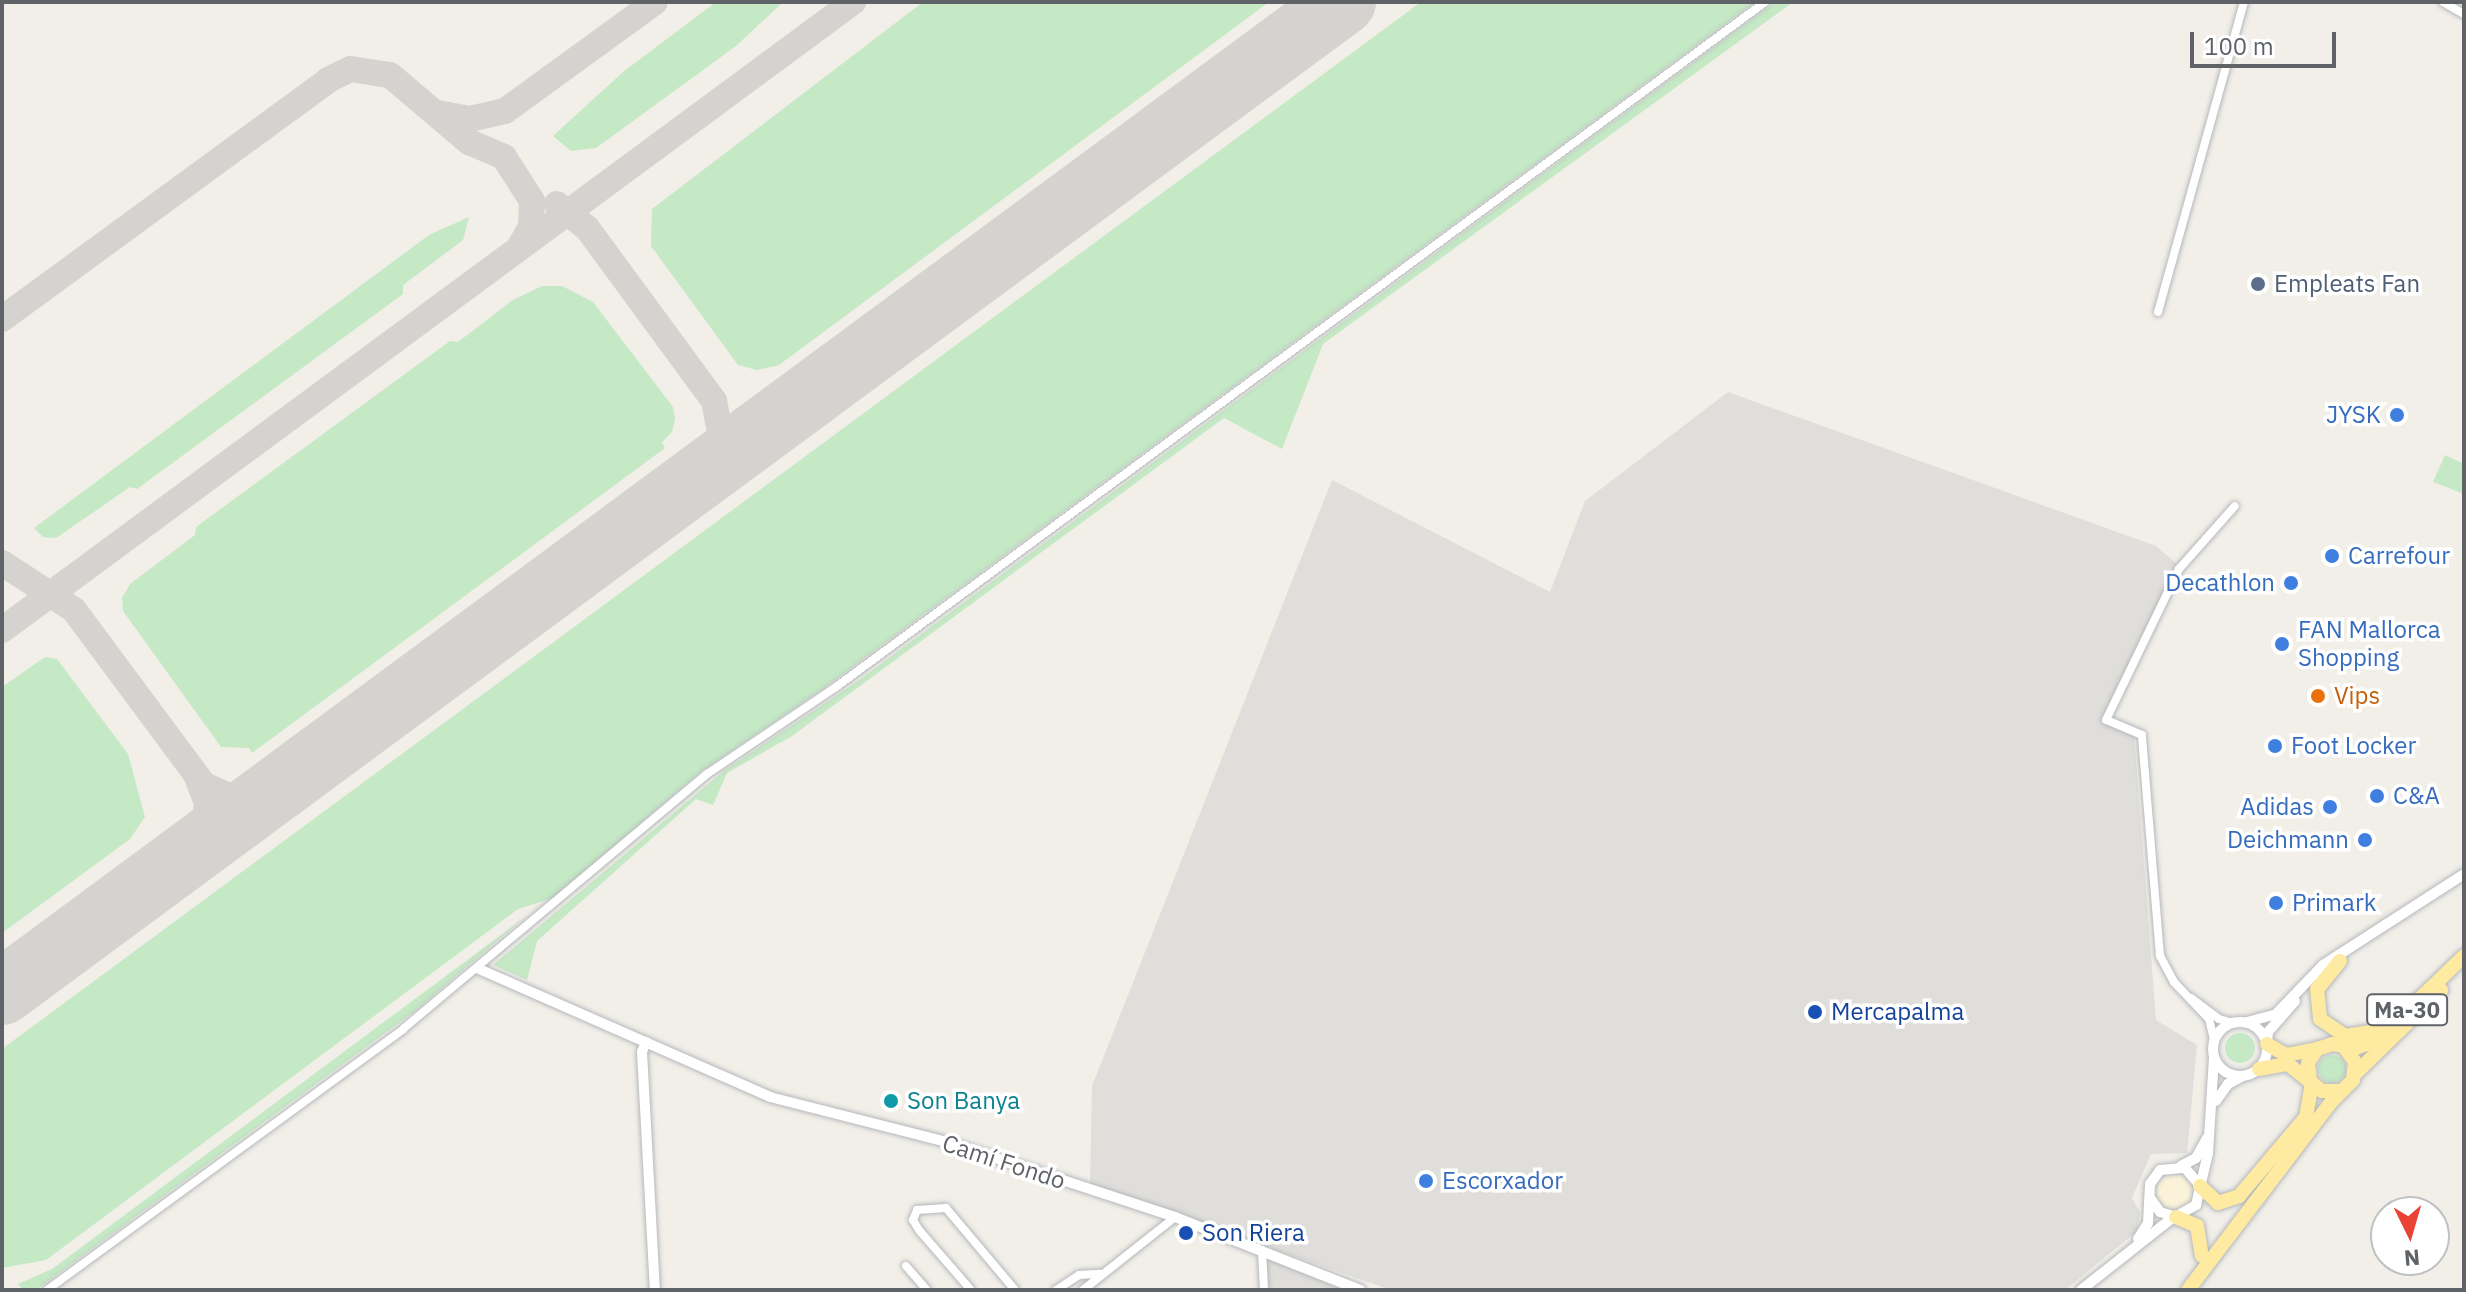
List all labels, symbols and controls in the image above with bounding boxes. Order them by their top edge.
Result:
scale bar [2194,16,2340,66]
text: 100 m [2204,30,2274,62]
place label: Empleats Fan [2274,270,2420,298]
marker: Empleats Fan [2249,275,2267,293]
place label: JYSK [2326,401,2381,429]
marker: JYSK [2388,406,2406,424]
place label: Carrefour [2348,542,2450,570]
marker: Carrefour [2323,547,2341,565]
place label: Decathlon [2165,569,2275,597]
marker: Decathlon [2282,574,2300,592]
place label: FAN Mallorca Shopping [2298,616,2441,672]
marker: FAN Mallorca Shopping [2273,635,2291,653]
place label: Vips [2334,682,2380,710]
marker: Vips [2309,687,2327,705]
place label: Foot Locker [2291,732,2416,760]
marker: Foot Locker [2266,737,2284,755]
place label: C&A [2393,782,2440,810]
marker: C&A [2368,787,2386,805]
place label: Adidas [2240,793,2314,821]
marker: Adidas [2321,798,2339,816]
place label: Deichmann [2227,826,2349,854]
marker: Deichmann [2356,831,2374,849]
place label: Primark [2292,889,2376,917]
marker: Primark [2267,894,2285,912]
road number: Ma-30 [2365,992,2449,1028]
place label: Mercapalma [1831,998,1964,1026]
marker: Mercapalma [1806,1003,1824,1021]
place label: Son Banya [907,1087,1020,1115]
marker: Son Banya [882,1092,900,1110]
street label: Camí Fondo [939,1129,1069,1195]
place label: Escorxador [1442,1167,1563,1195]
marker: Escorxador [1417,1172,1435,1190]
north arrow [2370,1196,2450,1276]
place label: Son Riera [1202,1219,1305,1247]
marker: Son Riera [1177,1224,1195,1242]
text: N [2403,1243,2421,1274]

